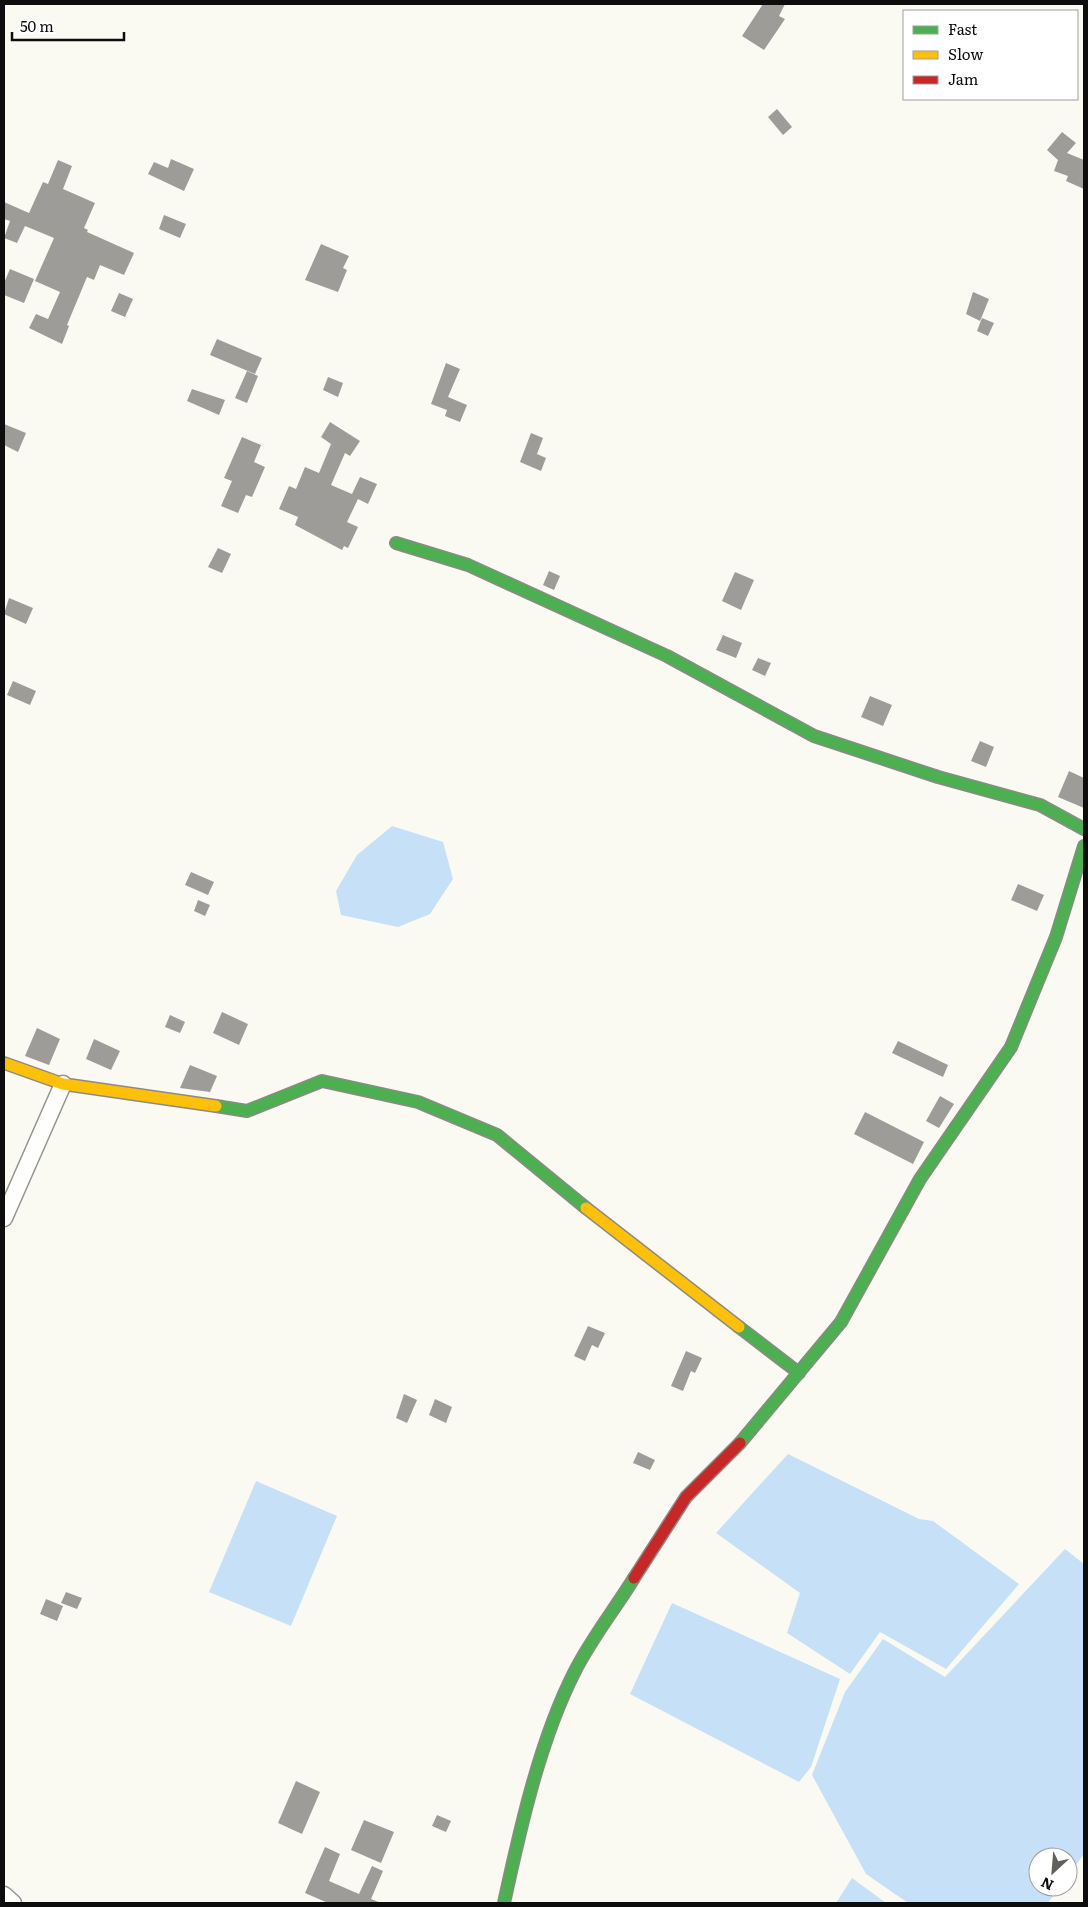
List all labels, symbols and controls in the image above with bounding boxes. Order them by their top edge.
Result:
scale bar [12,10,125,42]
legend [903,10,1078,100]
text: 50 m [20,14,54,37]
text: Fast [948,17,977,40]
text: Slow [948,42,983,65]
text: Jam [948,67,979,90]
north arrow [1028,1847,1078,1897]
text: N [1037,1873,1057,1896]

